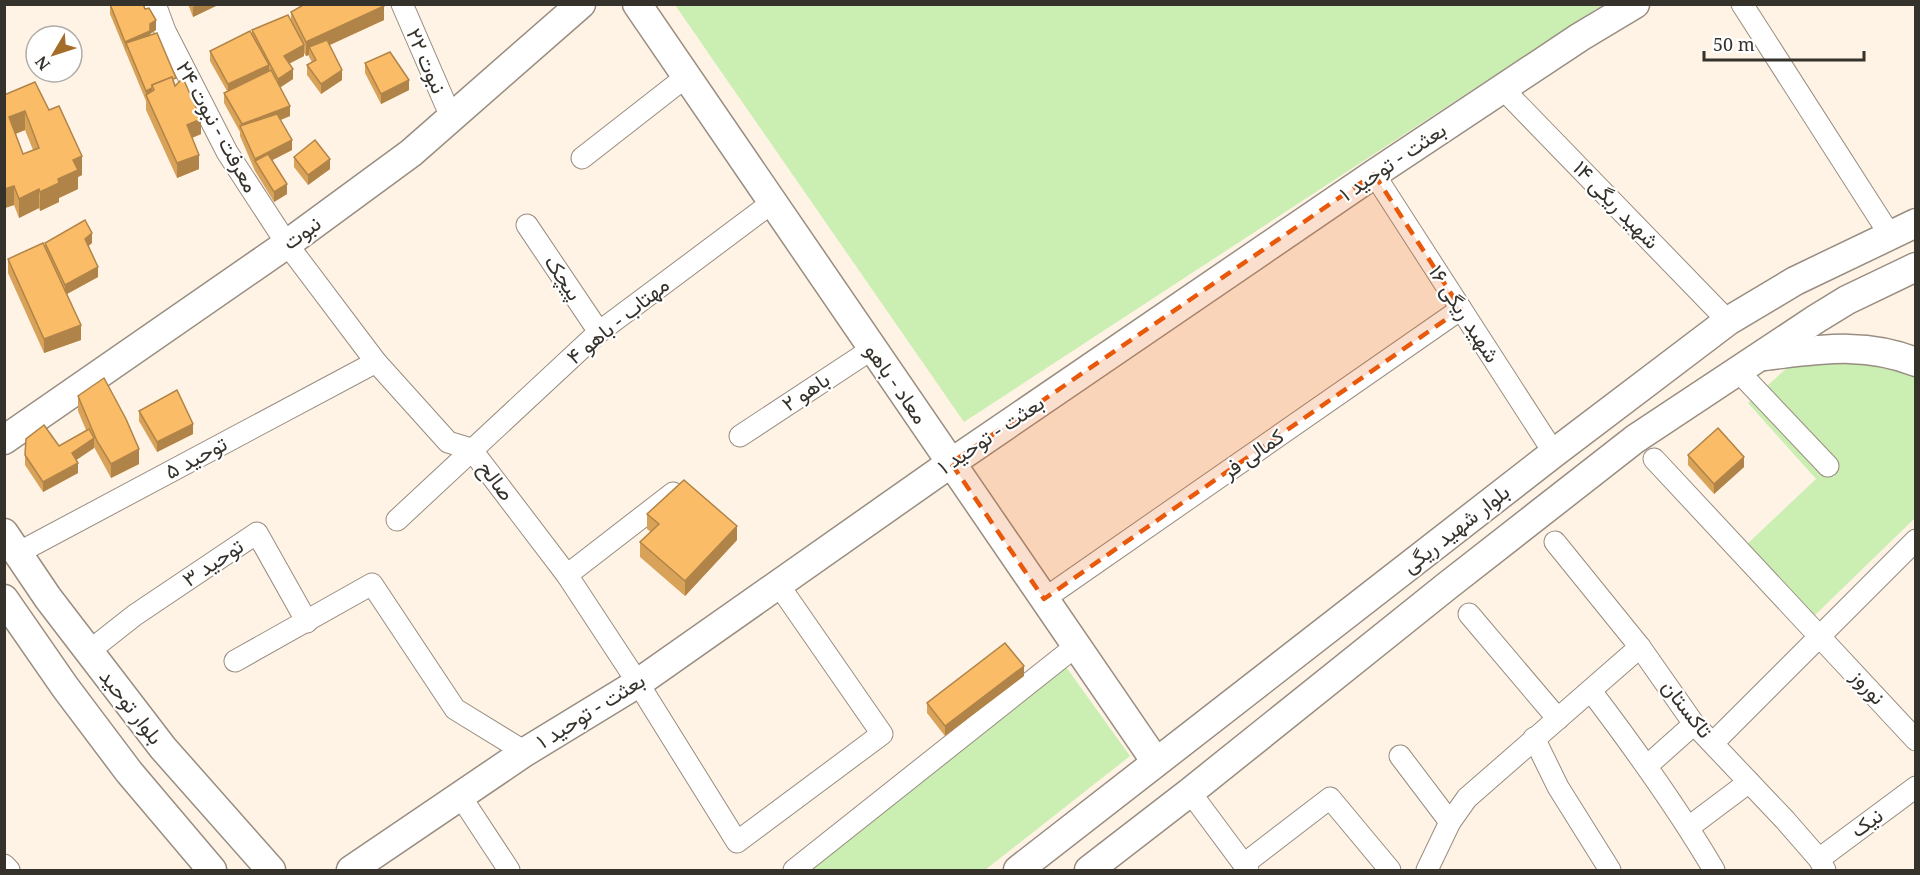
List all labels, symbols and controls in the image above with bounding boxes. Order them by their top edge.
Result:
north arrow [24,24,84,84]
street label: نبوت ۲۲ [400,24,454,98]
scale bar [1704,24,1864,62]
text: 50 m [1713,32,1755,56]
text: N [30,51,55,75]
street label: معرفت - نبوت ۲۴ [170,56,265,197]
street label: بعثت - توحید ۱ [1334,115,1451,207]
street label: شهید ریگی ۱۴ [1567,154,1666,255]
street label: نبوت [277,209,326,256]
street label: پیچک [538,249,589,306]
street label: شهید ریگی ۱۶ [1423,259,1507,368]
street label: مهتاب - باهو ۴ [560,270,674,370]
street label: معاد - باهو [859,338,935,429]
street label: باهو ۲ [776,365,835,417]
street label: بعثت - توحید ۱ [932,388,1049,480]
street label: کمالی فر [1215,422,1289,485]
street label: توحید ۵ [160,429,231,485]
street label: صالح [472,455,521,507]
street label: بلوار شهید ریگی [1396,477,1515,579]
street label: توحید ۳ [176,532,248,593]
street label: نوروز [1845,662,1892,710]
street label: بلوار توحید [94,663,170,750]
street label: بعثت - توحید ۱ [531,666,650,755]
street label: تاکستان [1656,673,1720,744]
street label: نیک [1845,801,1888,843]

